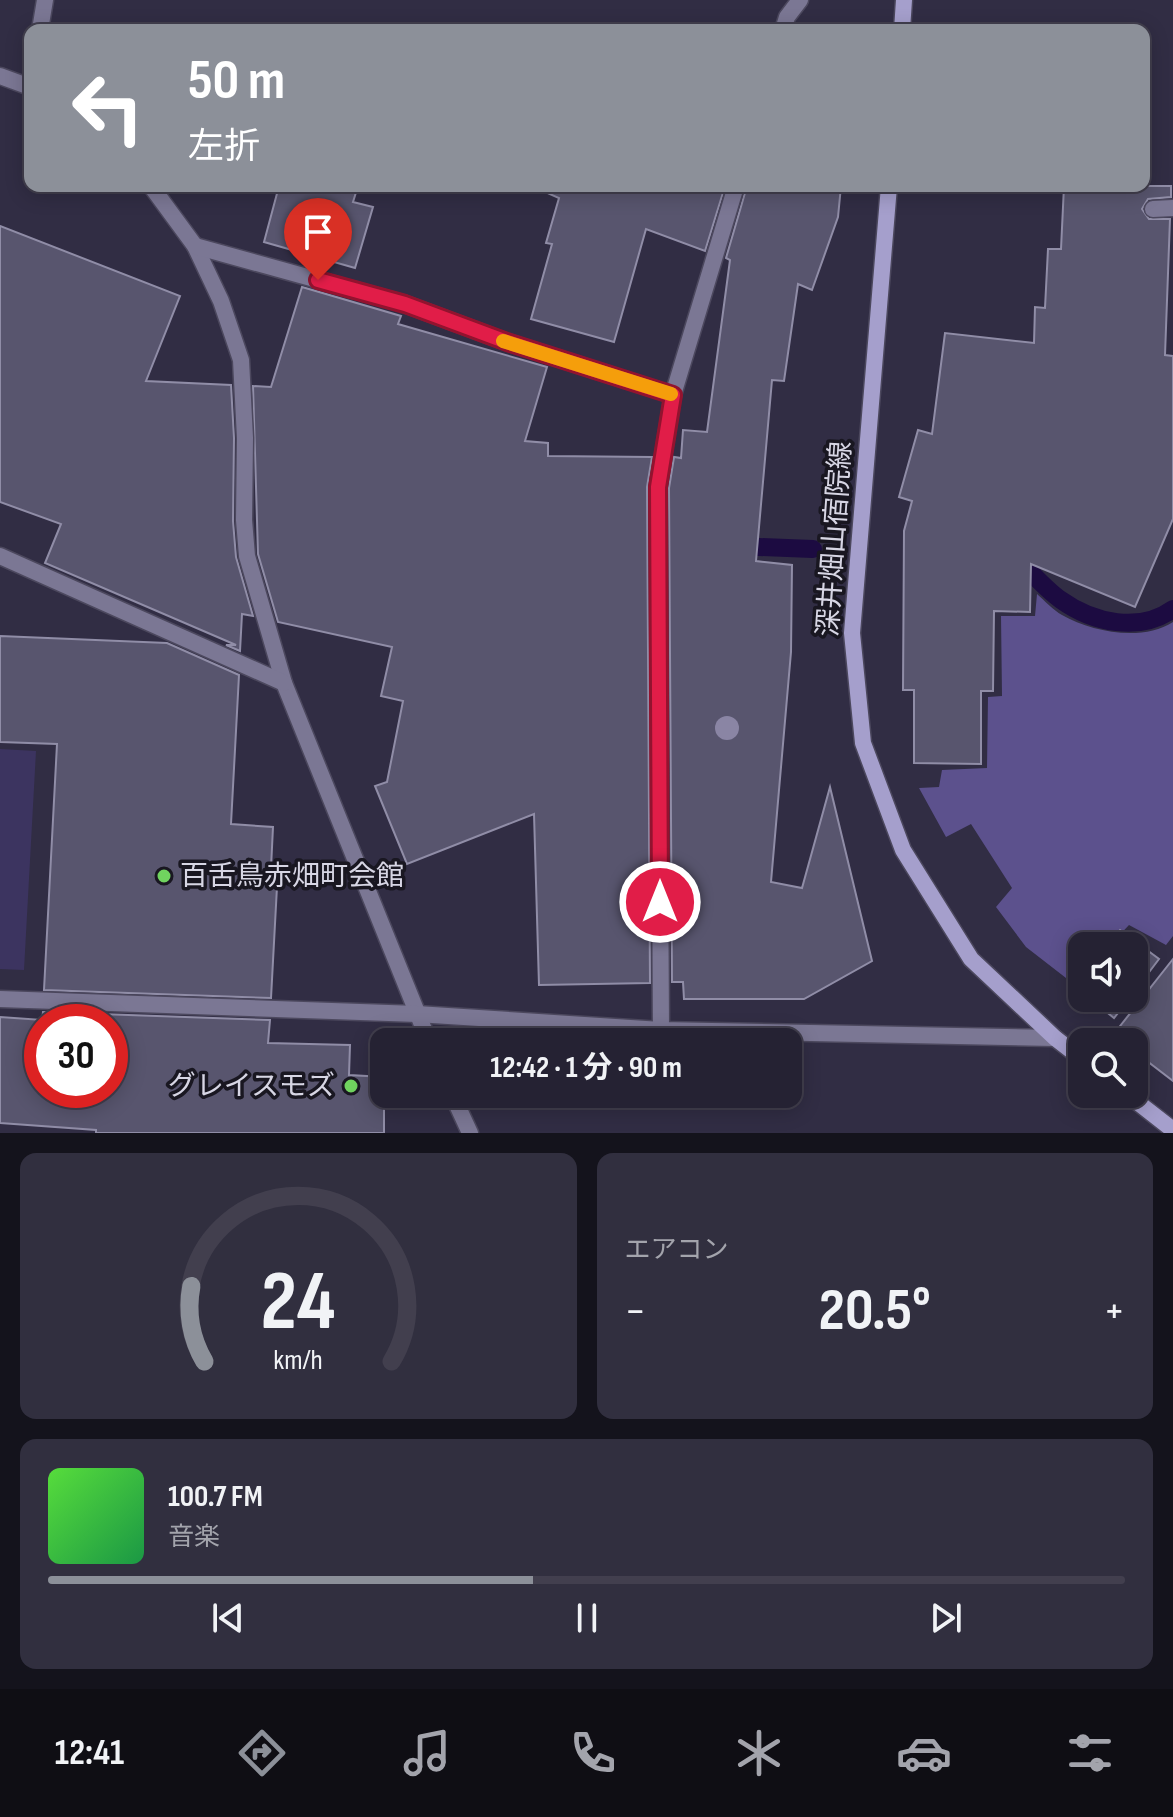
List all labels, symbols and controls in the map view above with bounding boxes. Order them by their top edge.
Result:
text: 50 m [188,48,285,115]
icon: left [56,56,160,160]
text: 左折 [188,126,260,169]
pin [284,198,352,280]
icon: arrive [296,210,340,254]
street label: 深井畑山宿院線 [812,440,858,638]
place label: 百舌鳥赤畑町会館 [180,860,404,893]
position arrow [618,860,702,944]
marker: 百舌鳥赤畑町会館 [155,867,173,885]
map controls [1068,932,1148,1108]
button: sound [1068,932,1148,1012]
speed limit sign: 30 [24,1004,128,1108]
button: search [1068,1028,1148,1108]
text: 12:42 · 1 分 · 90 m [490,1050,682,1086]
place label: グレイスモズ [168,1070,335,1103]
marker: グレイスモズ [342,1077,360,1095]
text: エアコン [625,1235,729,1266]
text: 24 [261,1253,336,1353]
text: 20.5° [819,1275,931,1347]
text: − [625,1285,646,1338]
text: + [1103,1285,1125,1338]
text: km/h [274,1343,323,1378]
text: 100.7 FM [168,1479,263,1515]
text: 音楽 [168,1522,220,1553]
icon: previous [206,1596,250,1640]
icon: pause [565,1596,609,1640]
icon: next [924,1596,968,1640]
icon: directions [234,1725,290,1781]
icon: music [399,1725,455,1781]
icon: phone [565,1725,621,1781]
icon: climate [731,1725,787,1781]
icon: car [896,1725,952,1781]
icon: filters [1062,1725,1118,1781]
text: 12:41 [55,1732,124,1775]

